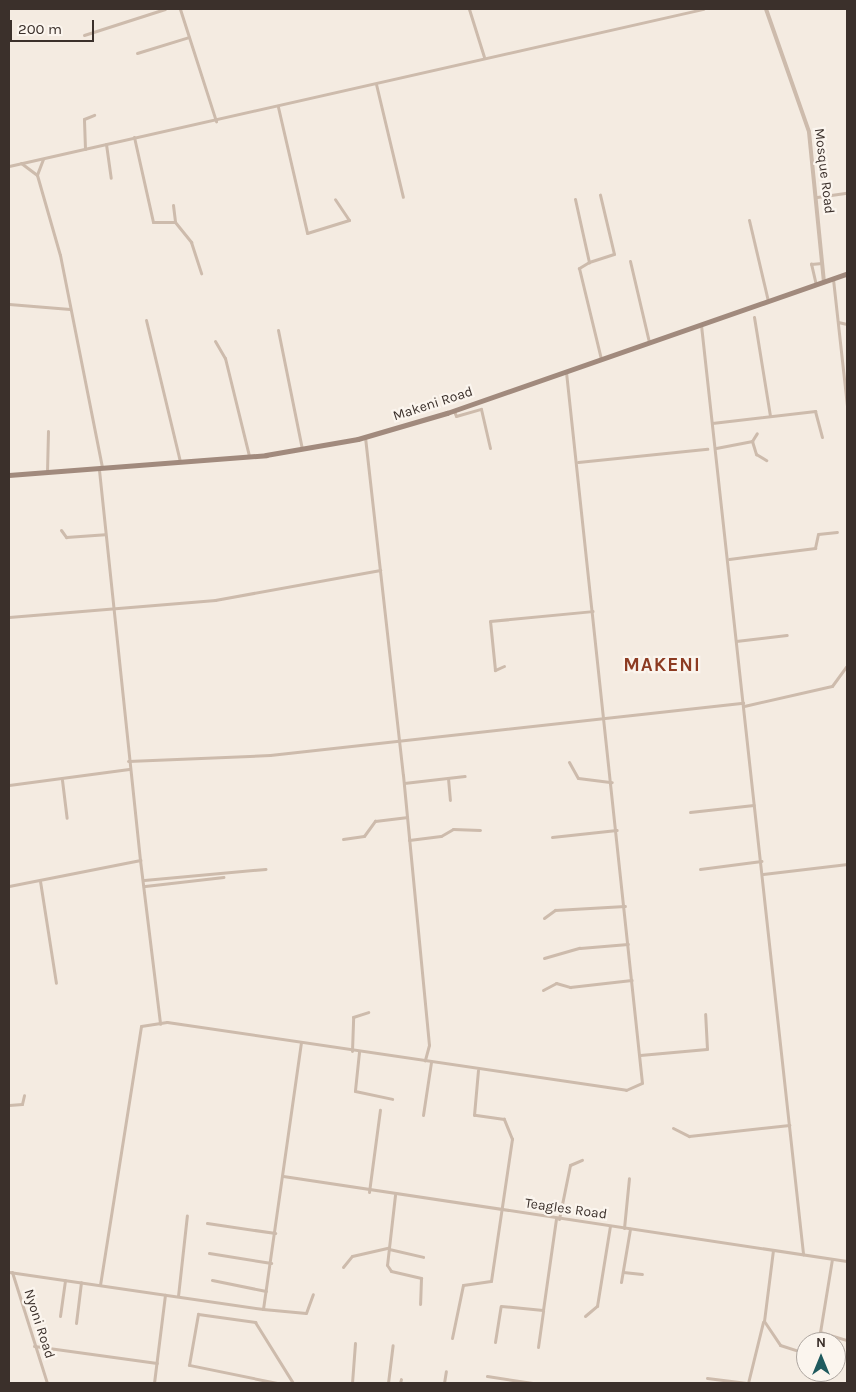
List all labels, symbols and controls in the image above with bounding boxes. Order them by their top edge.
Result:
scale bar [12,10,96,42]
text: 200 m [18,20,62,38]
street label: Mosque Road [810,127,838,215]
street label: Makeni Road [391,383,475,425]
district label: MAKENI [623,655,701,677]
street label: Teagles Road [524,1195,608,1223]
street label: Nyoni Road [20,1287,58,1361]
north arrow [796,1332,846,1382]
text: N [816,1334,826,1351]

